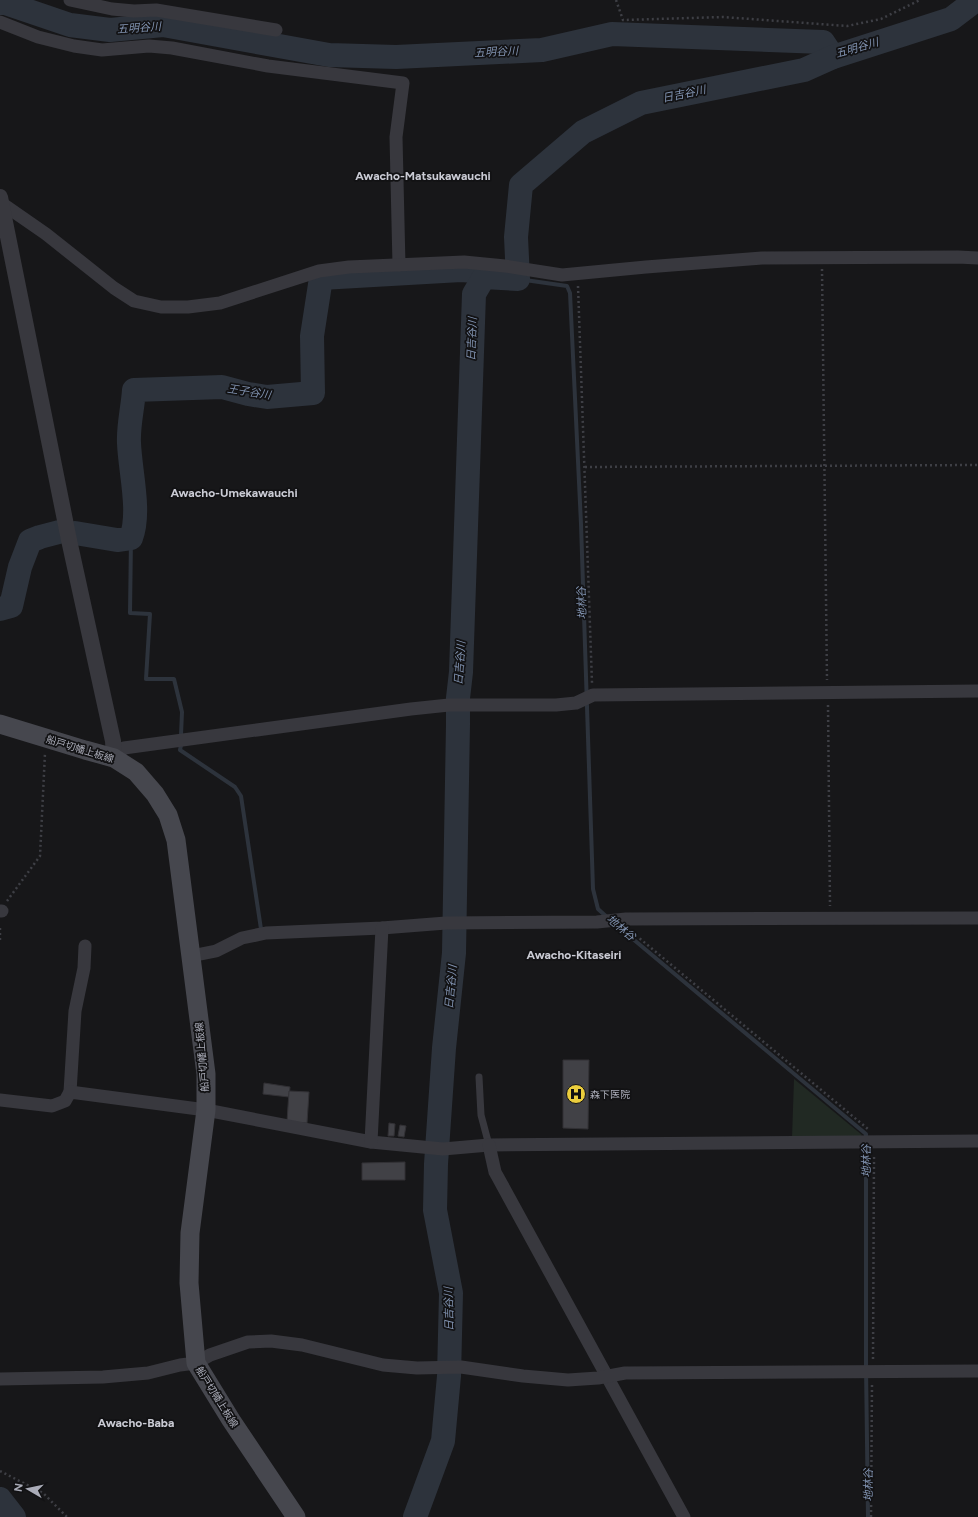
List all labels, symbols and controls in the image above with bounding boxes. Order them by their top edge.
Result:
water label: 五明谷川 [117,20,162,36]
water label: 五明谷川 [834,35,881,60]
water label: 五明谷川 [474,44,519,60]
water label: 日吉谷川 [661,83,708,105]
district label: Awacho-Matsukawauchi [355,169,491,183]
water label: 日吉谷川 [465,316,479,361]
water label: 王子谷川 [226,382,273,402]
district label: Awacho-Umekawauchi [170,486,298,500]
water label: 地林谷 [575,585,589,620]
water label: 日吉谷川 [452,640,468,685]
street label: 船戸切幡上板線 [45,733,115,765]
water label: 地林谷 [604,912,639,944]
district label: Awacho-Kitaseiri [527,948,621,962]
water label: 日吉谷川 [443,964,459,1009]
street label: 船戸切幡上板線 [192,1022,212,1092]
hospital icon: 森下医院 [565,1083,587,1105]
place label: 森下医院 [590,1088,630,1101]
water label: 地林谷 [860,1144,873,1178]
water label: 日吉谷川 [442,1286,456,1331]
street label: 船戸切幡上板線 [193,1364,241,1430]
district label: Awacho-Baba [98,1416,174,1430]
water label: 地林谷 [862,1468,875,1502]
north arrow [8,1469,48,1509]
text: N [12,1482,26,1493]

